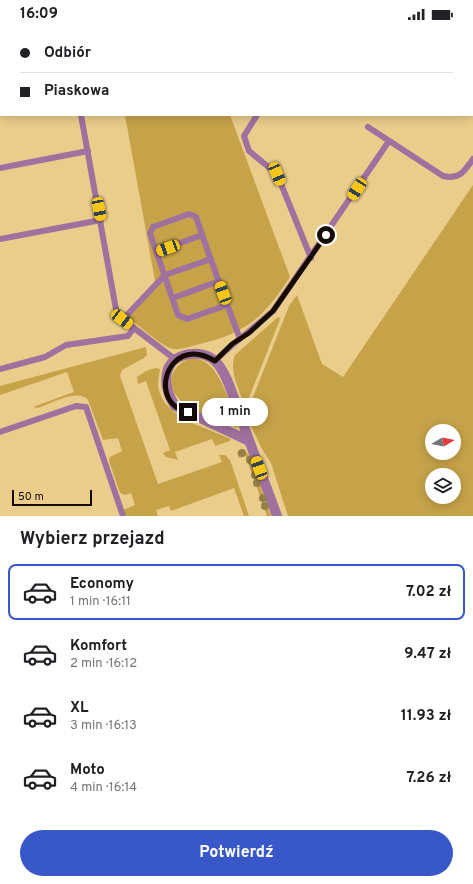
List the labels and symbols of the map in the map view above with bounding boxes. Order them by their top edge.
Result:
car [267,161,287,187]
car [345,176,369,202]
car [91,196,107,222]
route start [317,226,335,244]
car [155,238,181,258]
car [213,280,233,306]
car [109,307,135,331]
callout: 1 min [202,398,268,426]
route end [179,403,197,421]
north arrow [425,424,461,460]
car [249,455,269,481]
scale bar [12,488,92,507]

